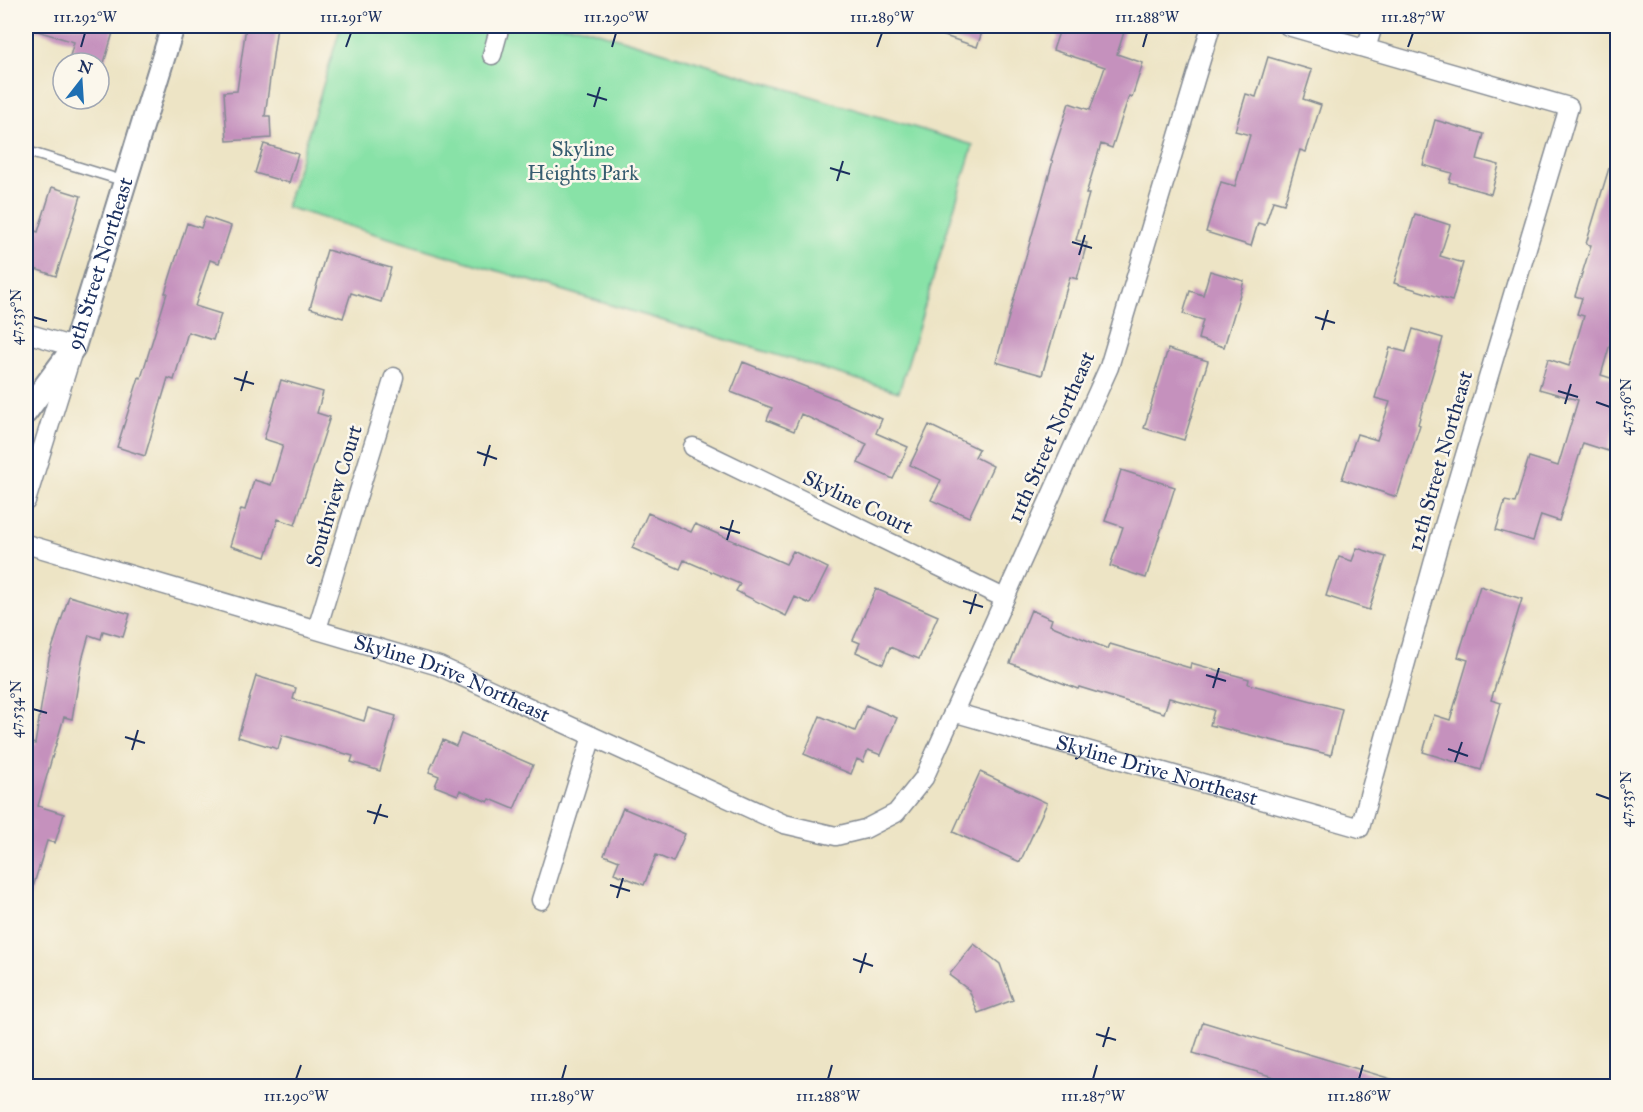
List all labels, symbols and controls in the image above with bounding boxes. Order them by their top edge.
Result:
text: 111.292°W [53,8,117,26]
text: 111.291°W [320,8,383,26]
text: 111.290°W [584,8,649,26]
text: 111.289°W [850,8,915,26]
text: 111.288°W [1115,8,1180,26]
text: 111.287°W [1381,8,1446,26]
north arrow [51,51,111,111]
text: N [76,56,95,78]
park label: Skyline Heights Park [527,136,639,186]
street label: 9th Street Northeast [61,174,139,353]
text: 47.535°N [7,288,25,345]
street label: 11th Street Northeast [1002,347,1101,527]
street label: 12th Street Northeast [1402,367,1478,554]
text: 47.536°N [1617,378,1635,436]
street label: Southview Court [300,421,368,570]
street label: Skyline Court [799,464,918,540]
street label: Skyline Drive Northeast [351,629,555,728]
text: 47.534°N [7,680,25,738]
street label: Skyline Drive Northeast [1053,729,1261,811]
text: 47.535°N [1617,770,1635,827]
text: 111.290°W [264,1087,329,1105]
text: 111.289°W [530,1087,595,1105]
text: 111.288°W [796,1087,861,1105]
text: 111.287°W [1061,1087,1126,1105]
text: 111.286°W [1327,1087,1392,1105]

